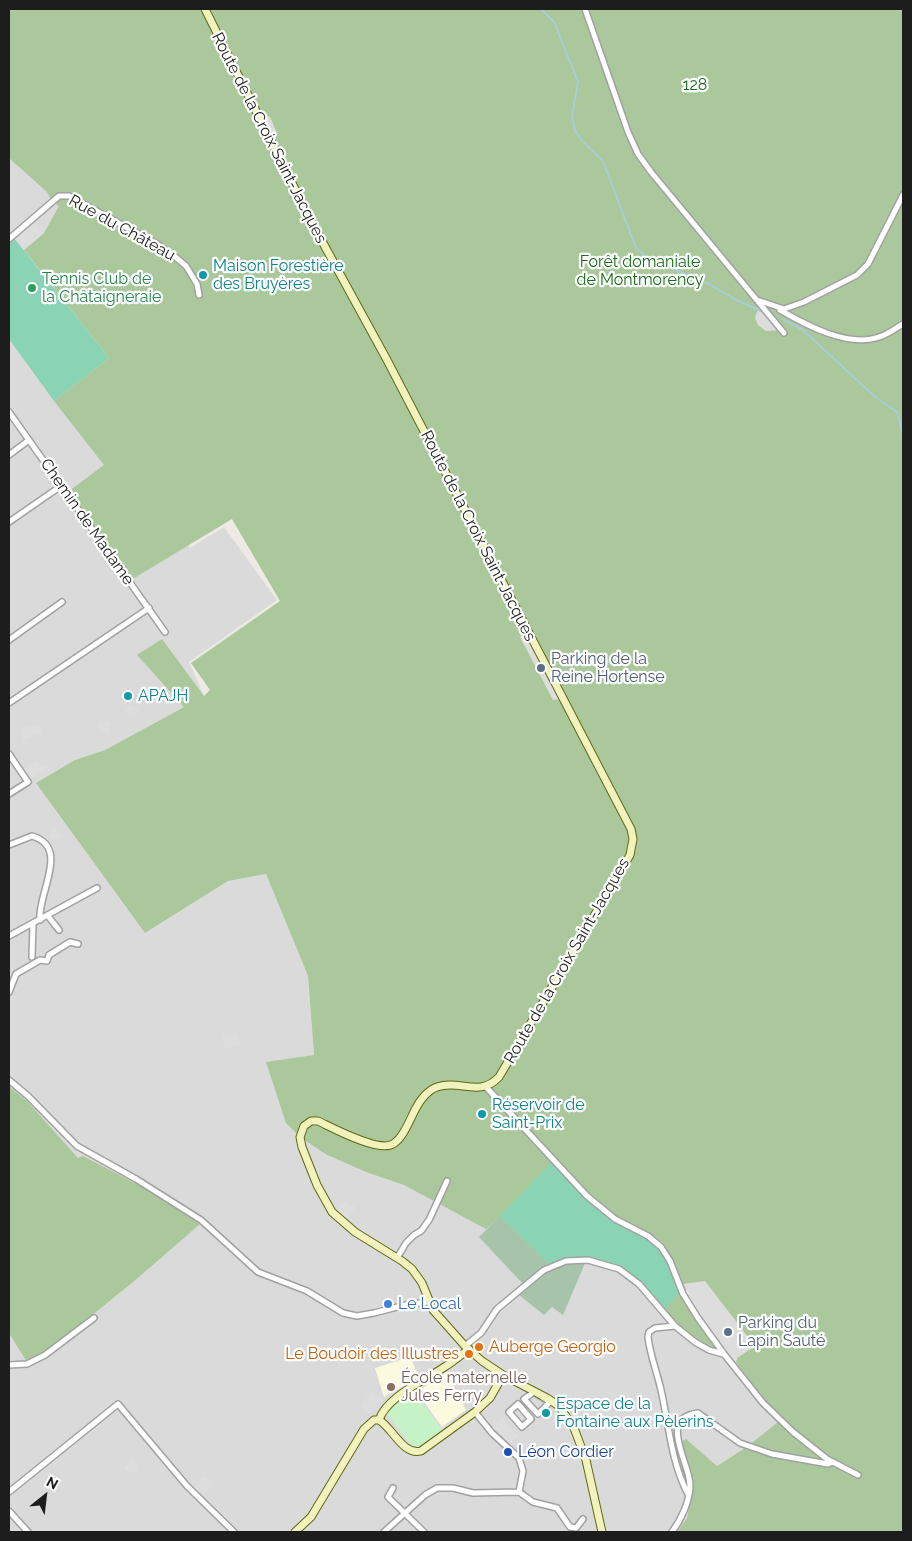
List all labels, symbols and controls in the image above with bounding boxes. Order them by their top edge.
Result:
street label: Route de la Croix Saint-Jacques [207,29,331,247]
park label: 128 [683,75,707,95]
street label: Rue du Château [65,191,179,265]
park label: Forêt domaniale de Montmorency [576,252,704,290]
place label: Maison Forestière des Bruyères [213,256,344,294]
place label: Tennis Club de la Châtaigneraie [42,269,161,307]
marker: Maison Forestière des Bruyères [197,269,209,281]
marker: Tennis Club de la Châtaigneraie [26,282,38,294]
street label: Route de la Croix Saint-Jacques [416,427,540,645]
street label: Chemin de Madame [36,455,138,589]
place label: Parking de la Reine Hortense [551,649,665,687]
marker: Parking de la Reine Hortense [535,662,547,674]
place label: APAJH [138,686,188,706]
marker: APAJH [122,690,134,702]
street label: Route de la Croix Saint-Jacques [500,855,634,1067]
place label: Réservoir de Saint-Prix [492,1095,585,1133]
marker: Réservoir de Saint-Prix [476,1108,488,1120]
place label: Le Local [398,1294,461,1314]
marker: Le Local [382,1298,394,1310]
place label: Parking du Lapin Sauté [738,1313,825,1351]
marker: Parking du Lapin Sauté [722,1326,734,1338]
place label: Auberge Georgio [489,1337,616,1357]
marker: Auberge Georgio [473,1341,485,1353]
place label: Le Boudoir des Illustres [285,1344,459,1364]
marker: Le Boudoir des Illustres [463,1348,475,1360]
place label: École maternelle Jules Ferry [401,1368,527,1406]
marker: École maternelle Jules Ferry [385,1381,397,1393]
place label: Espace de la Fontaine aux Pèlerins [556,1394,713,1432]
marker: Espace de la Fontaine aux Pèlerins [540,1407,552,1419]
place label: Léon Cordier [518,1442,614,1462]
marker: Léon Cordier [502,1446,514,1458]
north arrow [20,1471,70,1521]
text: N [44,1473,61,1492]

